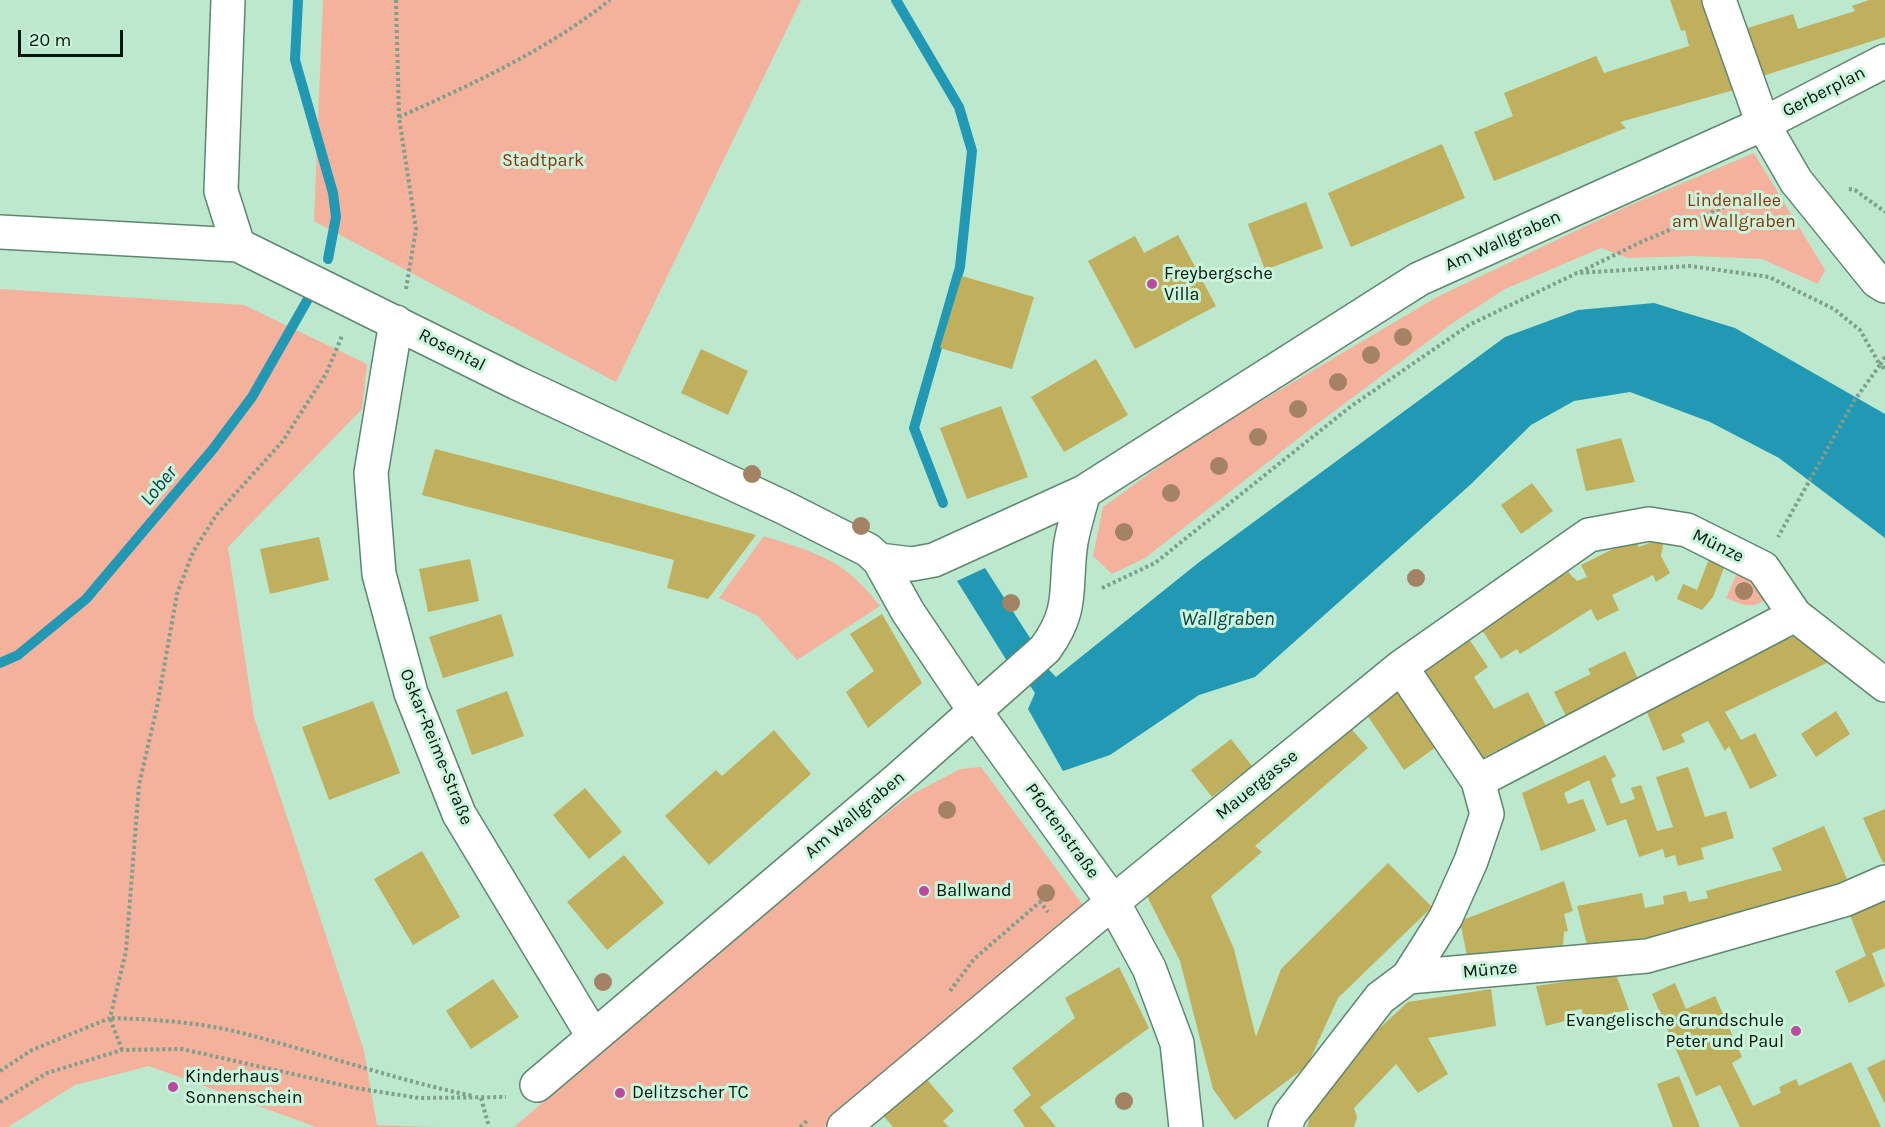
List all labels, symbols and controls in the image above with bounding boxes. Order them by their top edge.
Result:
scale bar [21,18,126,56]
text: 20 m [29,29,71,51]
street label: Gerberplan [1779,62,1869,122]
park label: Stadtpark [502,150,584,172]
park label: Lindenallee am Wallgraben [1672,190,1796,232]
street label: Am Wallgraben [1442,206,1564,276]
place label: Freybergsche Villa [1164,263,1273,306]
marker: Freybergsche Villa [1145,277,1159,291]
street label: Rosental [415,324,489,376]
water label: Lober [135,461,183,511]
street label: Münze [1689,524,1747,568]
water label: Wallgraben [1181,607,1275,631]
street label: Oskar-Reime-Straße [395,666,477,828]
street label: Mauergasse [1211,745,1303,825]
street label: Am Wallgraben [800,767,910,863]
street label: Pfortenstraße [1020,779,1104,883]
place label: Ballwand [936,880,1012,902]
marker: Ballwand [917,884,931,898]
street label: Münze [1462,957,1518,983]
place label: Evangelische Grundschule Peter und Paul [1566,1010,1784,1052]
marker: Evangelische Grundschule Peter und Paul [1789,1024,1803,1038]
place label: Kinderhaus Sonnenschein [185,1066,303,1108]
marker: Kinderhaus Sonnenschein [166,1080,180,1094]
place label: Delitzscher TC [632,1082,749,1104]
marker: Delitzscher TC [613,1086,627,1100]

